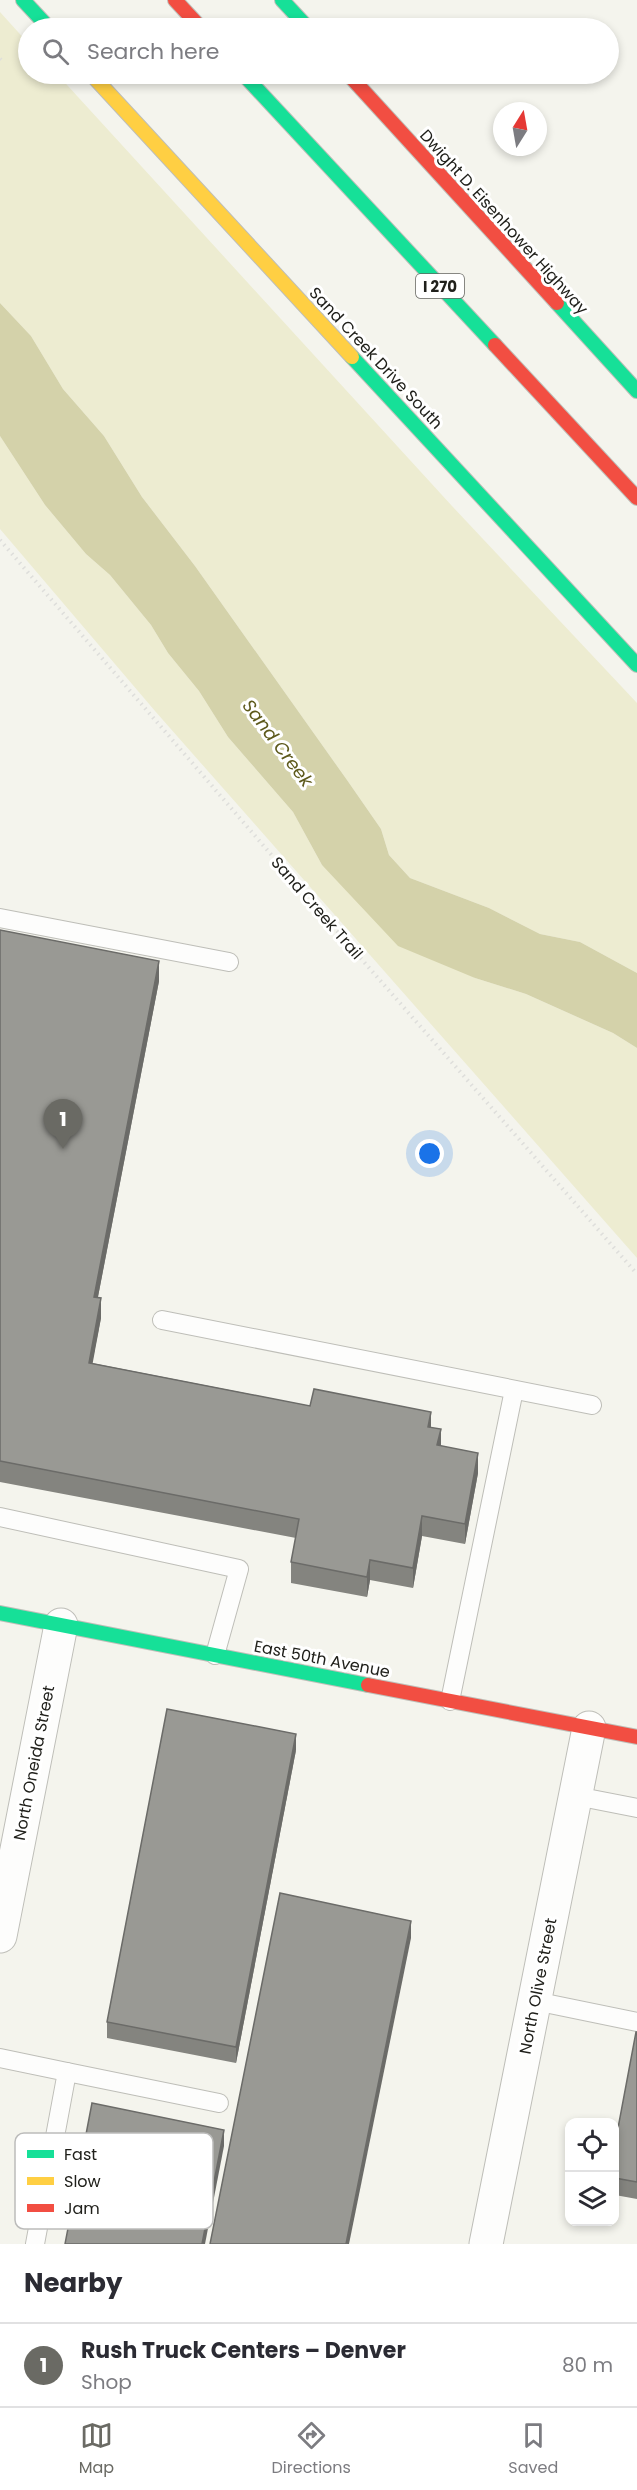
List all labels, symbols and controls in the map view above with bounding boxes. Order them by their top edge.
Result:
search box [18,18,619,84]
icon: search [39,35,72,68]
text: Search here [87,36,220,67]
north arrow [493,102,547,156]
street label: Dwight D. Eisenhower Highway [415,124,593,320]
road number: I 270 [416,274,464,298]
street label: Sand Creek Drive South [304,282,448,434]
water label: Sand Creek [237,694,320,793]
street label: Sand Creek Trail [266,852,368,964]
pin: 1 [44,1100,82,1149]
your location [415,1139,444,1168]
street label: East 50th Avenue [252,1635,392,1683]
street label: North Oneida Street [8,1683,60,1842]
street label: North Olive Street [514,1916,563,2056]
map controls [565,2118,619,2226]
button: locate [565,2118,619,2172]
legend [15,2133,213,2229]
text: Fast [64,2143,97,2166]
text: Slow [64,2170,101,2193]
button: layers [565,2172,619,2226]
text: Jam [64,2197,100,2220]
text: Nearby [24,2265,122,2301]
text: Rush Truck Centers – Denver [81,2335,406,2366]
text: 1 [40,2351,47,2379]
text: 80 m [562,2351,613,2379]
text: Shop [81,2368,132,2396]
tab: Map [79,2419,114,2480]
tab: Directions [272,2419,351,2480]
tab: Saved [508,2419,558,2480]

